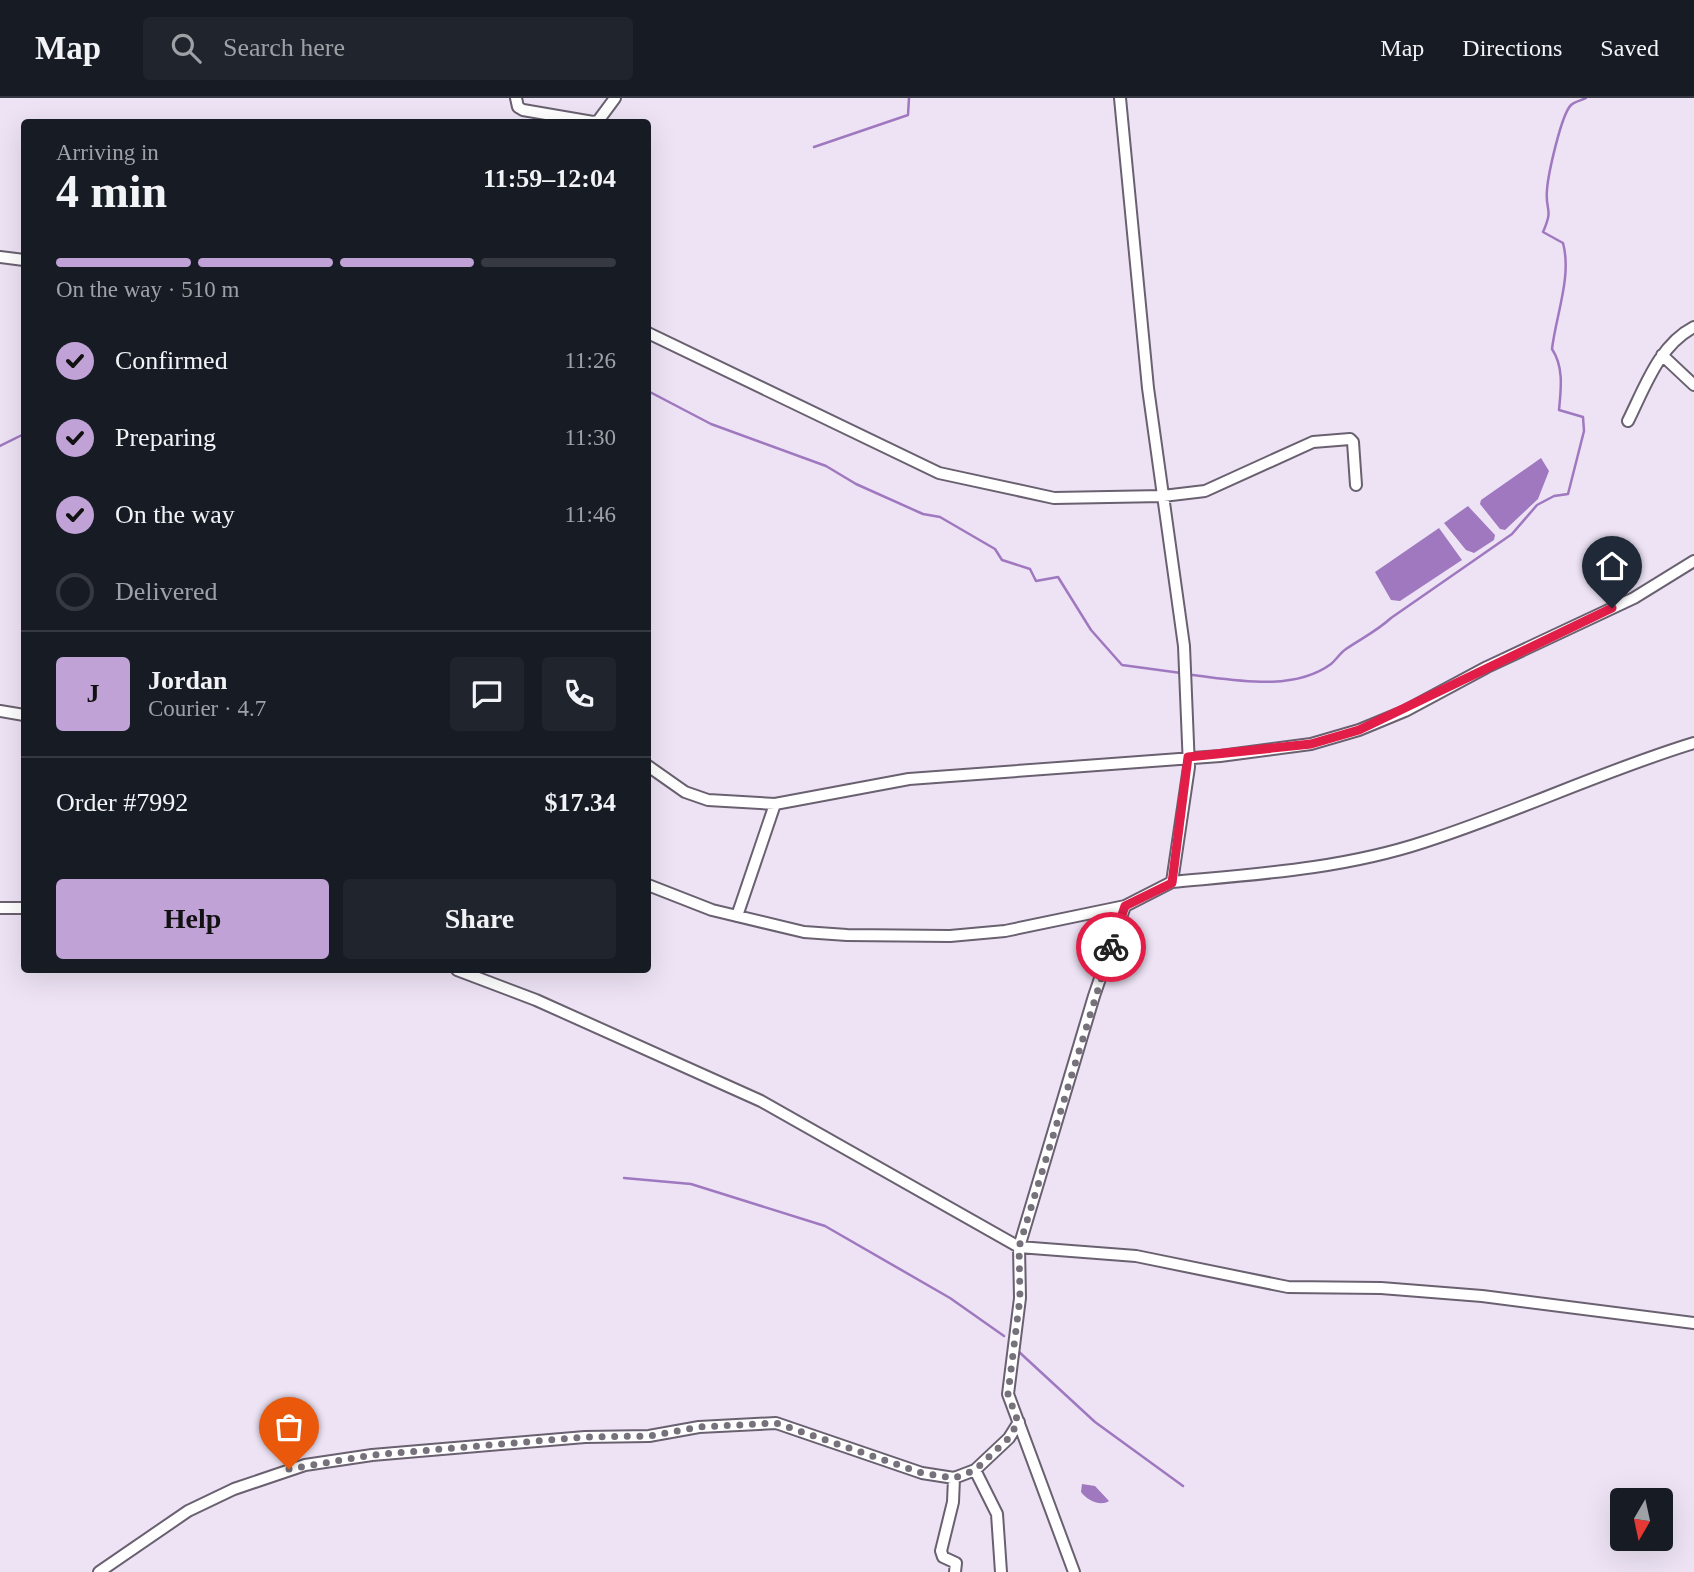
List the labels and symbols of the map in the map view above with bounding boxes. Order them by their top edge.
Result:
pin [1582,536,1642,608]
courier [1076,912,1146,982]
pin [259,1397,319,1469]
north arrow [1610,1488,1673,1550]

